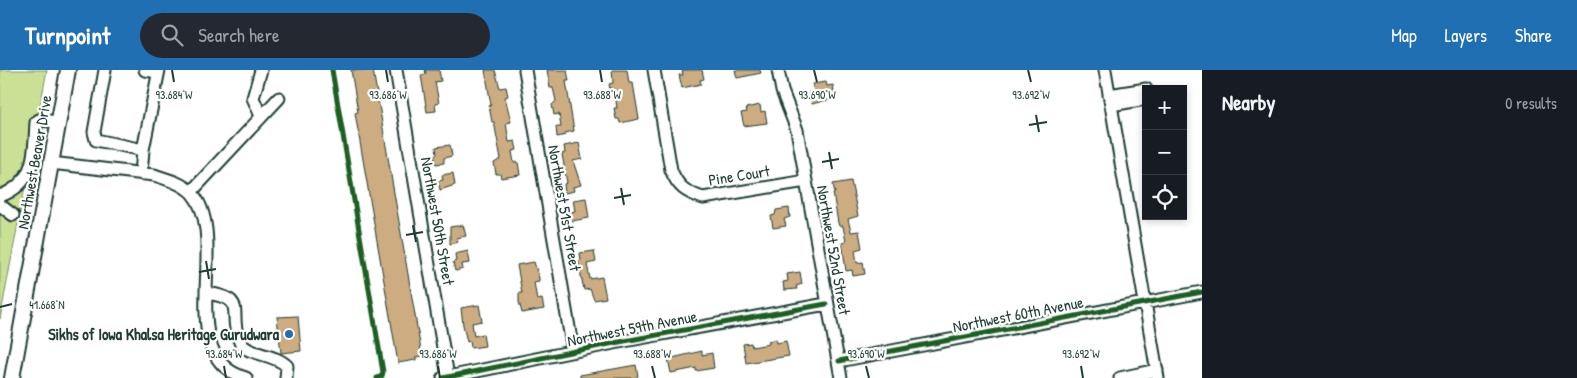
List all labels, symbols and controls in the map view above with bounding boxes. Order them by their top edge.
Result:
search box [140,13,490,58]
text: Turnpoint [25,19,110,51]
icon: search [158,21,186,49]
text: Search here [198,22,280,48]
text: Map [1391,23,1417,48]
text: Layers [1445,23,1487,48]
text: Share [1515,23,1552,48]
map controls [1142,85,1187,220]
button: + [1142,85,1187,130]
text: 93.684°W [155,86,193,103]
text: 93.686°W [369,86,407,103]
text: 93.688°W [583,86,621,103]
text: 93.690°W [798,86,836,103]
text: 93.692°W [1012,86,1050,103]
text: Nearby [1222,88,1275,117]
text: 0 results [1505,92,1557,114]
street label: Northwest Beaver Drive [11,93,57,231]
button: − [1142,130,1187,175]
street label: Northwest 51st Street [543,143,587,273]
street label: Northwest 50th Street [416,155,460,287]
street label: Pine Court [707,159,772,191]
button: locate [1142,175,1187,220]
street label: Northwest 52nd Street [812,184,856,317]
street label: Northwest 60th Avenue [951,290,1086,337]
text: 41.668°N [29,296,65,313]
street label: Northwest 59th Avenue [565,305,699,351]
place label: Sikhs of Iowa Khalsa Heritage Gurudwara [48,323,280,346]
marker: Sikhs of Iowa Khalsa Heritage Gurudwara [283,328,295,340]
text: 93.684°W [205,345,243,362]
text: 93.686°W [419,345,457,362]
text: 93.688°W [633,345,671,362]
text: 93.690°W [847,345,885,362]
text: 93.692°W [1062,345,1100,362]

